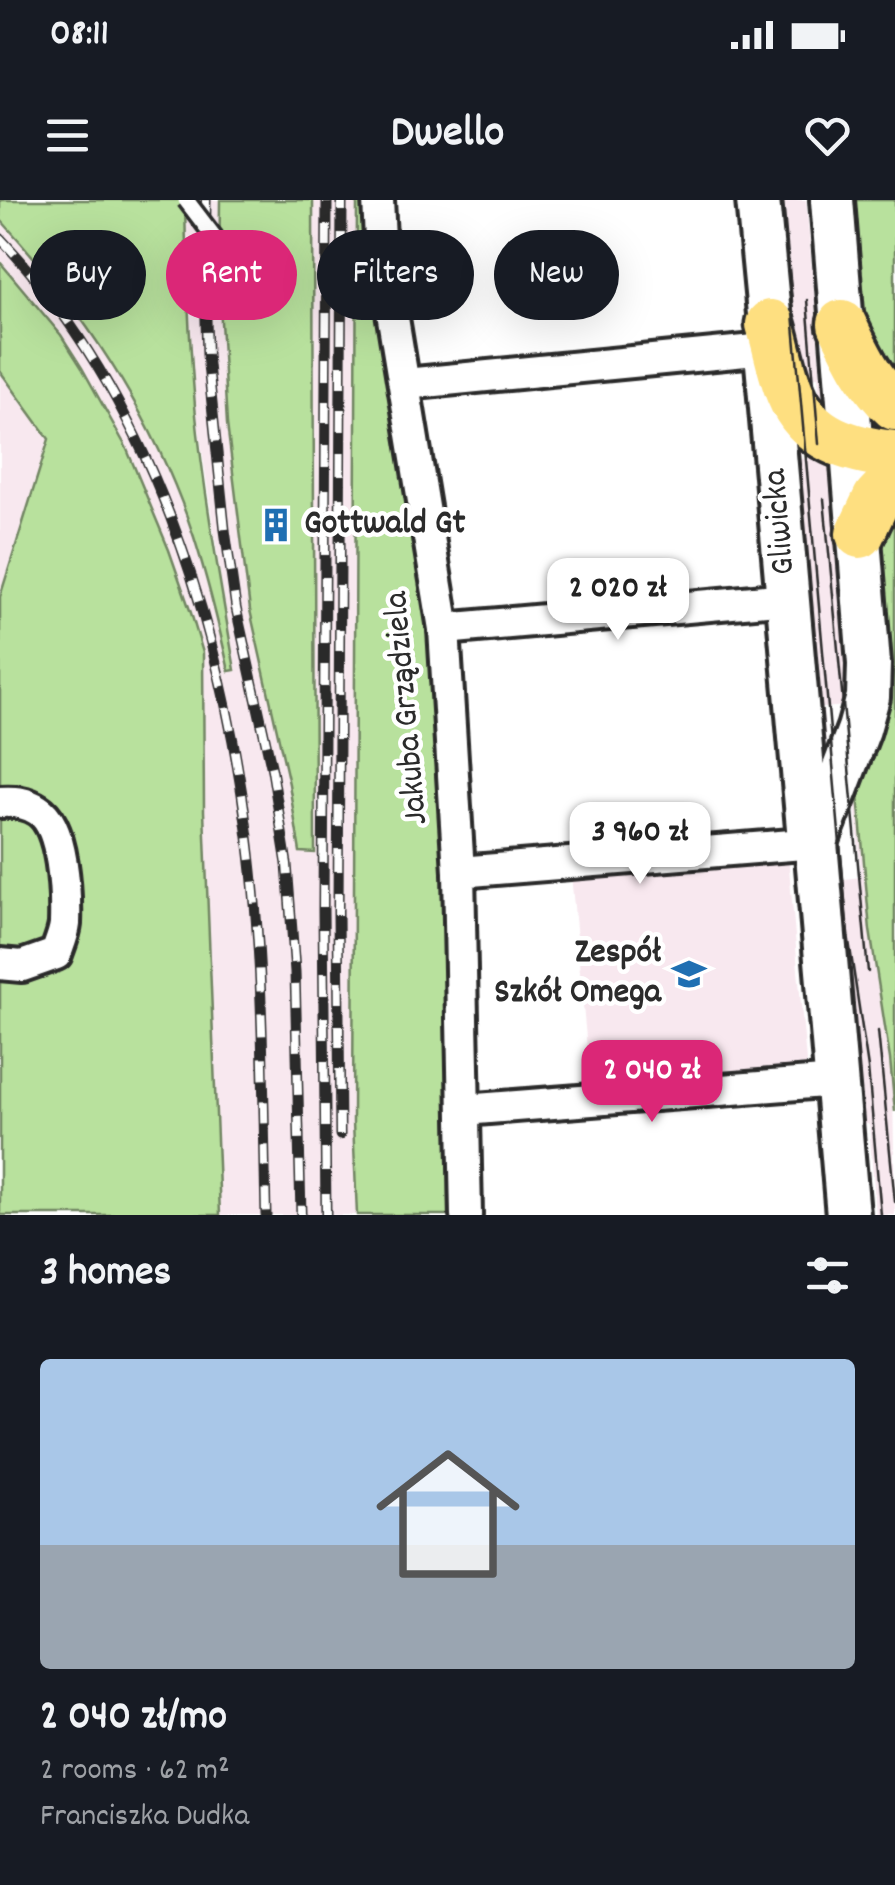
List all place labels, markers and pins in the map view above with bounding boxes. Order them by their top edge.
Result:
place label: Gottwald Gt [304,500,465,550]
building icon: Gottwald Gt [257,506,295,544]
pin: 2 020 zł [515,558,721,643]
pin: 3 960 zł [537,802,743,887]
place label: Zespół Szkół Omega [494,929,663,1019]
school or university icon: Zespół Szkół Omega [670,955,708,993]
pin: 2 040 zł [549,1040,755,1125]

